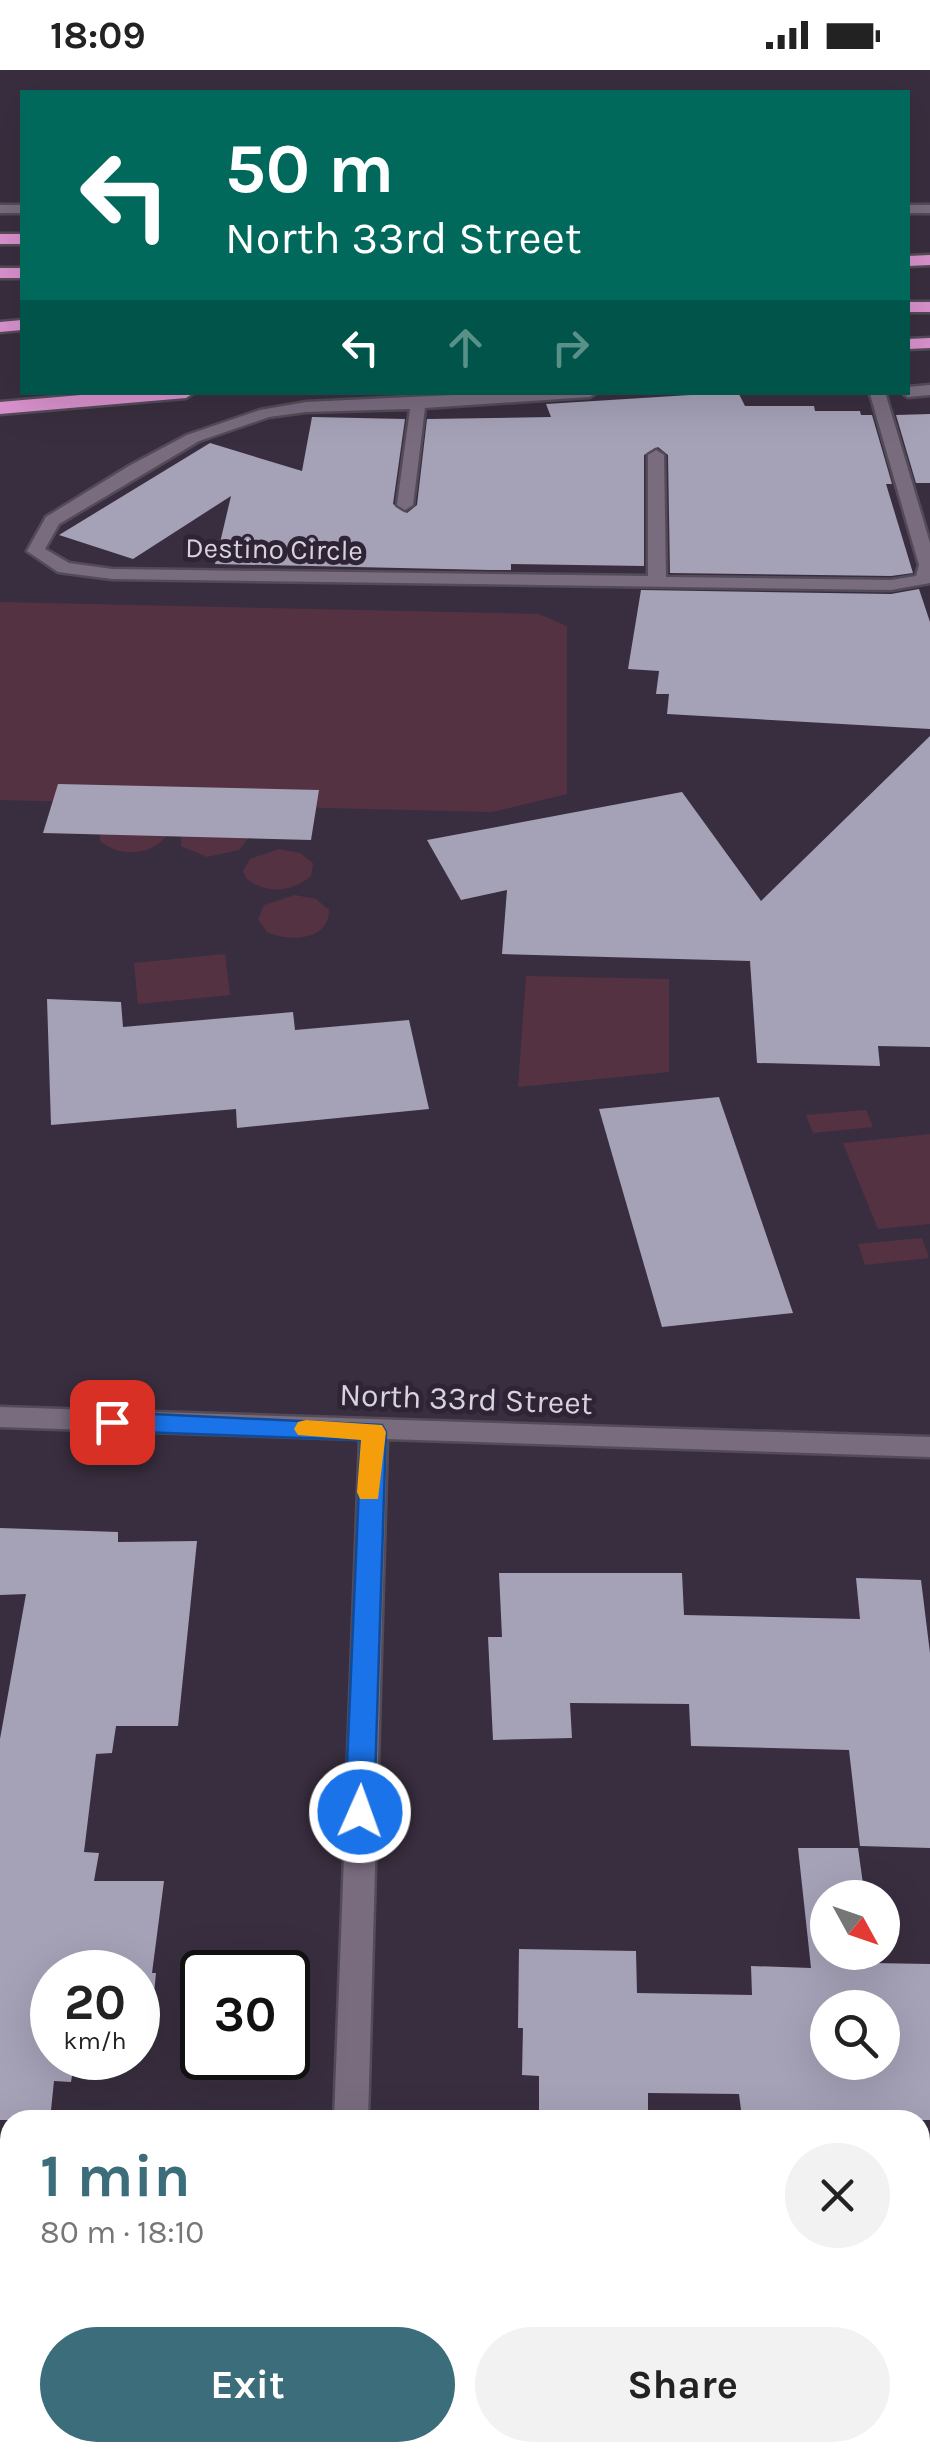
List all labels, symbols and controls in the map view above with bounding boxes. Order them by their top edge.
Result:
text: 18:09 [50,13,146,58]
text: 50 m [225,128,394,210]
icon: left [60,130,190,260]
text: North 33rd Street [225,212,582,264]
icon: left [333,320,388,375]
icon: ahead [438,320,493,375]
icon: right [543,320,598,375]
street label: Destino Circle [185,531,363,567]
street label: North 33rd Street [339,1376,593,1422]
pin [70,1380,155,1465]
icon: arrive [85,1395,140,1450]
position arrow [308,1760,412,1864]
north arrow [810,1880,900,1970]
map controls [810,1880,900,2080]
speed limit sign: 30 [180,1950,310,2080]
text: 20 [64,1973,126,2032]
button: search [810,1990,900,2080]
text: km/h [63,2026,127,2055]
text: 1 min [40,2141,191,2211]
button: close [785,2143,890,2248]
text: 80 m · 18:10 [40,2214,204,2251]
button: Exit [40,2327,455,2442]
button: Share [475,2327,890,2442]

